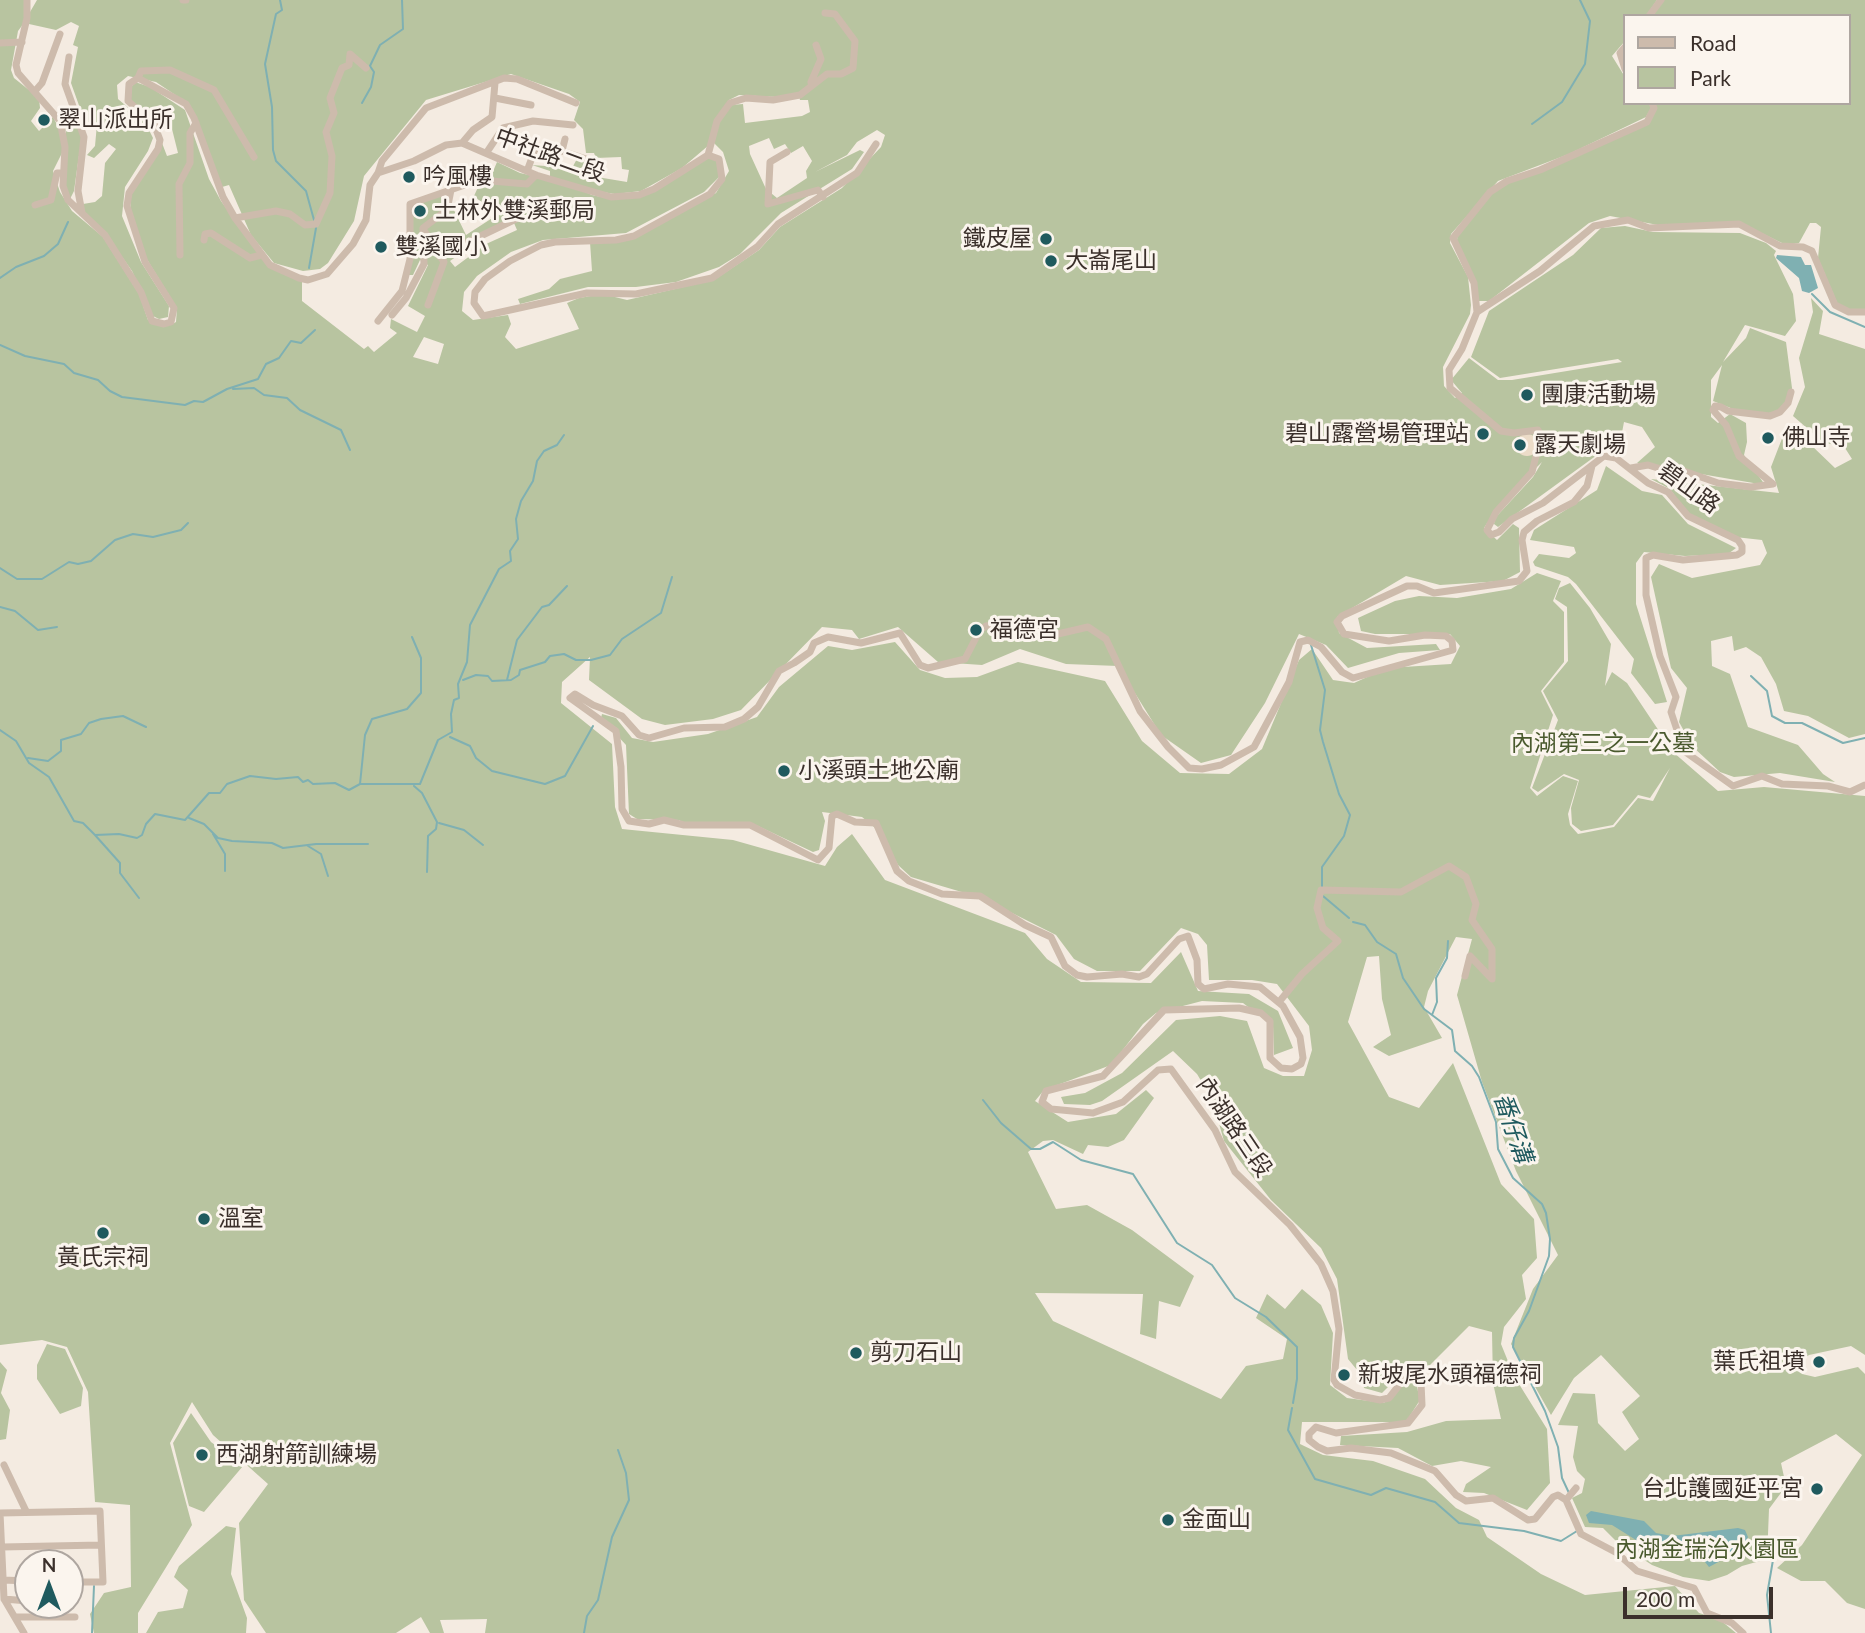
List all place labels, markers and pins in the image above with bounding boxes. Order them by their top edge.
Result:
place label: 翠山派出所 [58,106,173,134]
marker: 翠山派出所 [36,112,52,128]
place label: 吟風樓 [423,163,492,191]
marker: 吟風樓 [401,169,417,185]
place label: 士林外雙溪郵局 [434,197,595,225]
marker: 士林外雙溪郵局 [412,203,428,219]
place label: 鐵皮屋 [963,225,1032,253]
marker: 鐵皮屋 [1038,231,1054,247]
place label: 雙溪國小 [395,233,487,261]
marker: 雙溪國小 [373,239,389,255]
place label: 大崙尾山 [1065,247,1157,275]
marker: 大崙尾山 [1043,253,1059,269]
place label: 團康活動場 [1541,381,1656,409]
marker: 團康活動場 [1519,387,1535,403]
place label: 碧山露營場管理站 [1285,420,1469,448]
place label: 佛山寺 [1782,424,1851,452]
marker: 碧山露營場管理站 [1475,426,1491,442]
marker: 佛山寺 [1760,430,1776,446]
place label: 露天劇場 [1534,431,1626,459]
marker: 露天劇場 [1512,437,1528,453]
place label: 福德宮 [990,616,1059,644]
marker: 福德宮 [968,622,984,638]
place label: 小溪頭土地公廟 [798,757,959,785]
marker: 小溪頭土地公廟 [776,763,792,779]
place label: 溫室 [218,1205,264,1233]
marker: 溫室 [196,1211,212,1227]
marker: 黃氏宗祠 [95,1225,111,1241]
place label: 黃氏宗祠 [57,1244,149,1272]
place label: 剪刀石山 [870,1339,962,1367]
marker: 剪刀石山 [848,1345,864,1361]
place label: 葉氏祖墳 [1713,1348,1805,1376]
marker: 葉氏祖墳 [1811,1354,1827,1370]
place label: 新坡尾水頭福德祠 [1358,1361,1542,1389]
marker: 新坡尾水頭福德祠 [1336,1367,1352,1383]
place label: 西湖射箭訓練場 [216,1441,377,1469]
marker: 西湖射箭訓練場 [194,1447,210,1463]
place label: 台北護國延平宮 [1642,1475,1803,1503]
marker: 台北護國延平宮 [1809,1481,1825,1497]
place label: 金面山 [1182,1506,1251,1534]
marker: 金面山 [1160,1512,1176,1528]

